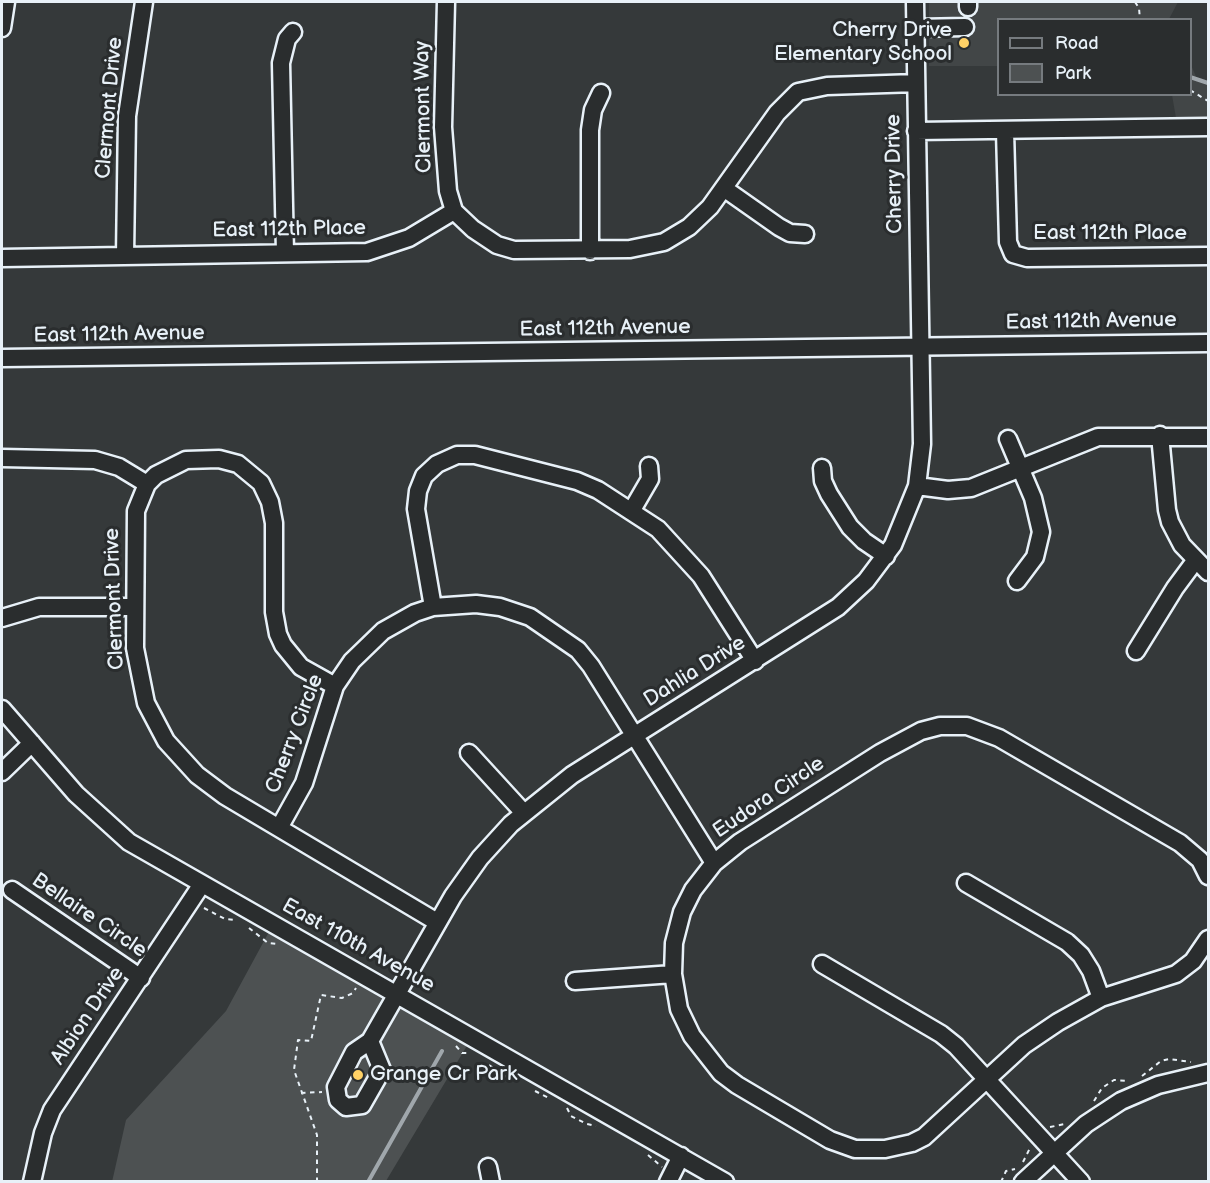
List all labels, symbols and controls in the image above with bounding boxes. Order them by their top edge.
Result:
place label: Cherry Drive Elementary School [774,18,952,68]
legend [997,18,1192,96]
text: Road [1055,33,1099,54]
street label: Clermont Drive [91,36,129,180]
marker: Cherry Drive Elementary School [957,36,971,50]
street label: Clermont Way [410,41,438,173]
text: Park [1055,63,1091,84]
street label: Cherry Drive [881,114,909,234]
street label: East 112th Place [212,216,366,244]
street label: East 112th Place [1033,221,1187,247]
street label: East 112th Avenue [1005,308,1177,336]
street label: East 112th Avenue [519,315,691,343]
street label: East 112th Avenue [33,321,205,349]
street label: Clermont Drive [100,528,130,670]
street label: Dahlia Drive [640,631,750,713]
street label: Cherry Circle [261,671,329,797]
street label: Eudora Circle [709,752,829,844]
street label: Bellaire Circle [27,868,151,964]
street label: East 110th Avenue [277,894,439,998]
street label: Albion Drive [46,962,130,1070]
place label: Grange Cr Park [370,1062,517,1088]
marker: Grange Cr Park [351,1068,365,1082]

